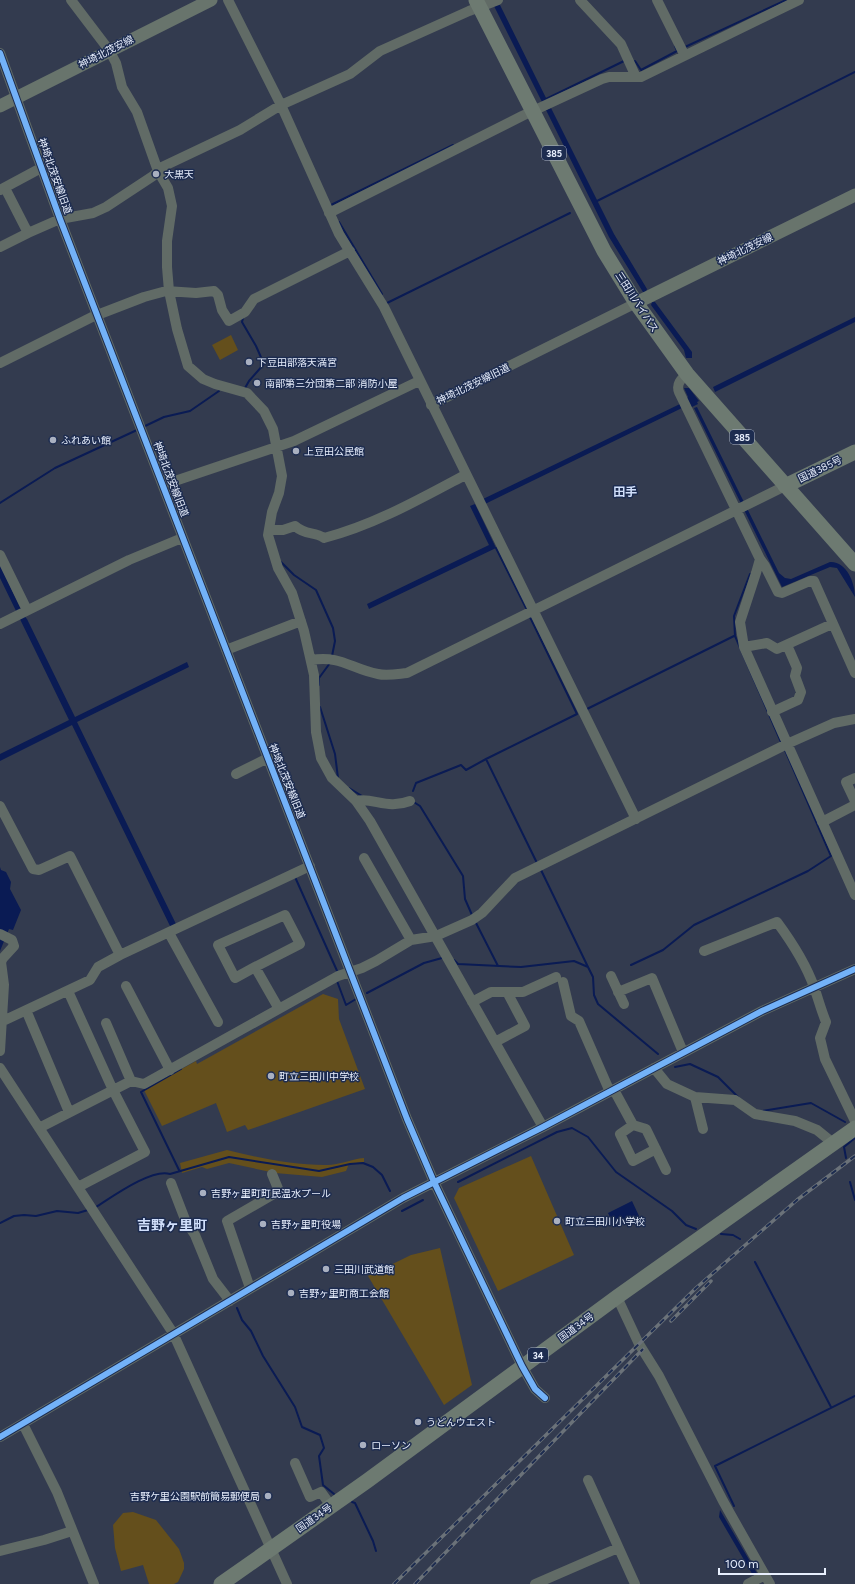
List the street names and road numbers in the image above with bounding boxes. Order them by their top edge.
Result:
street label: 神埼北茂安線 [76,33,136,71]
street label: 神埼北茂安線旧道 [35,136,75,216]
road number: 385 [542,146,566,160]
street label: 神埼北茂安線 [715,230,775,268]
street label: 三田川バイパス [613,269,661,335]
street label: 神埼北茂安線旧道 [434,361,512,407]
road number: 385 [730,430,754,444]
street label: 神埼北茂安線旧道 [151,439,191,519]
street label: 国道385号 [796,453,844,485]
street label: 神埼北茂安線旧道 [266,741,308,821]
street label: 国道34号 [555,1309,597,1345]
road number: 34 [528,1348,548,1362]
street label: 国道34号 [293,1501,335,1535]

